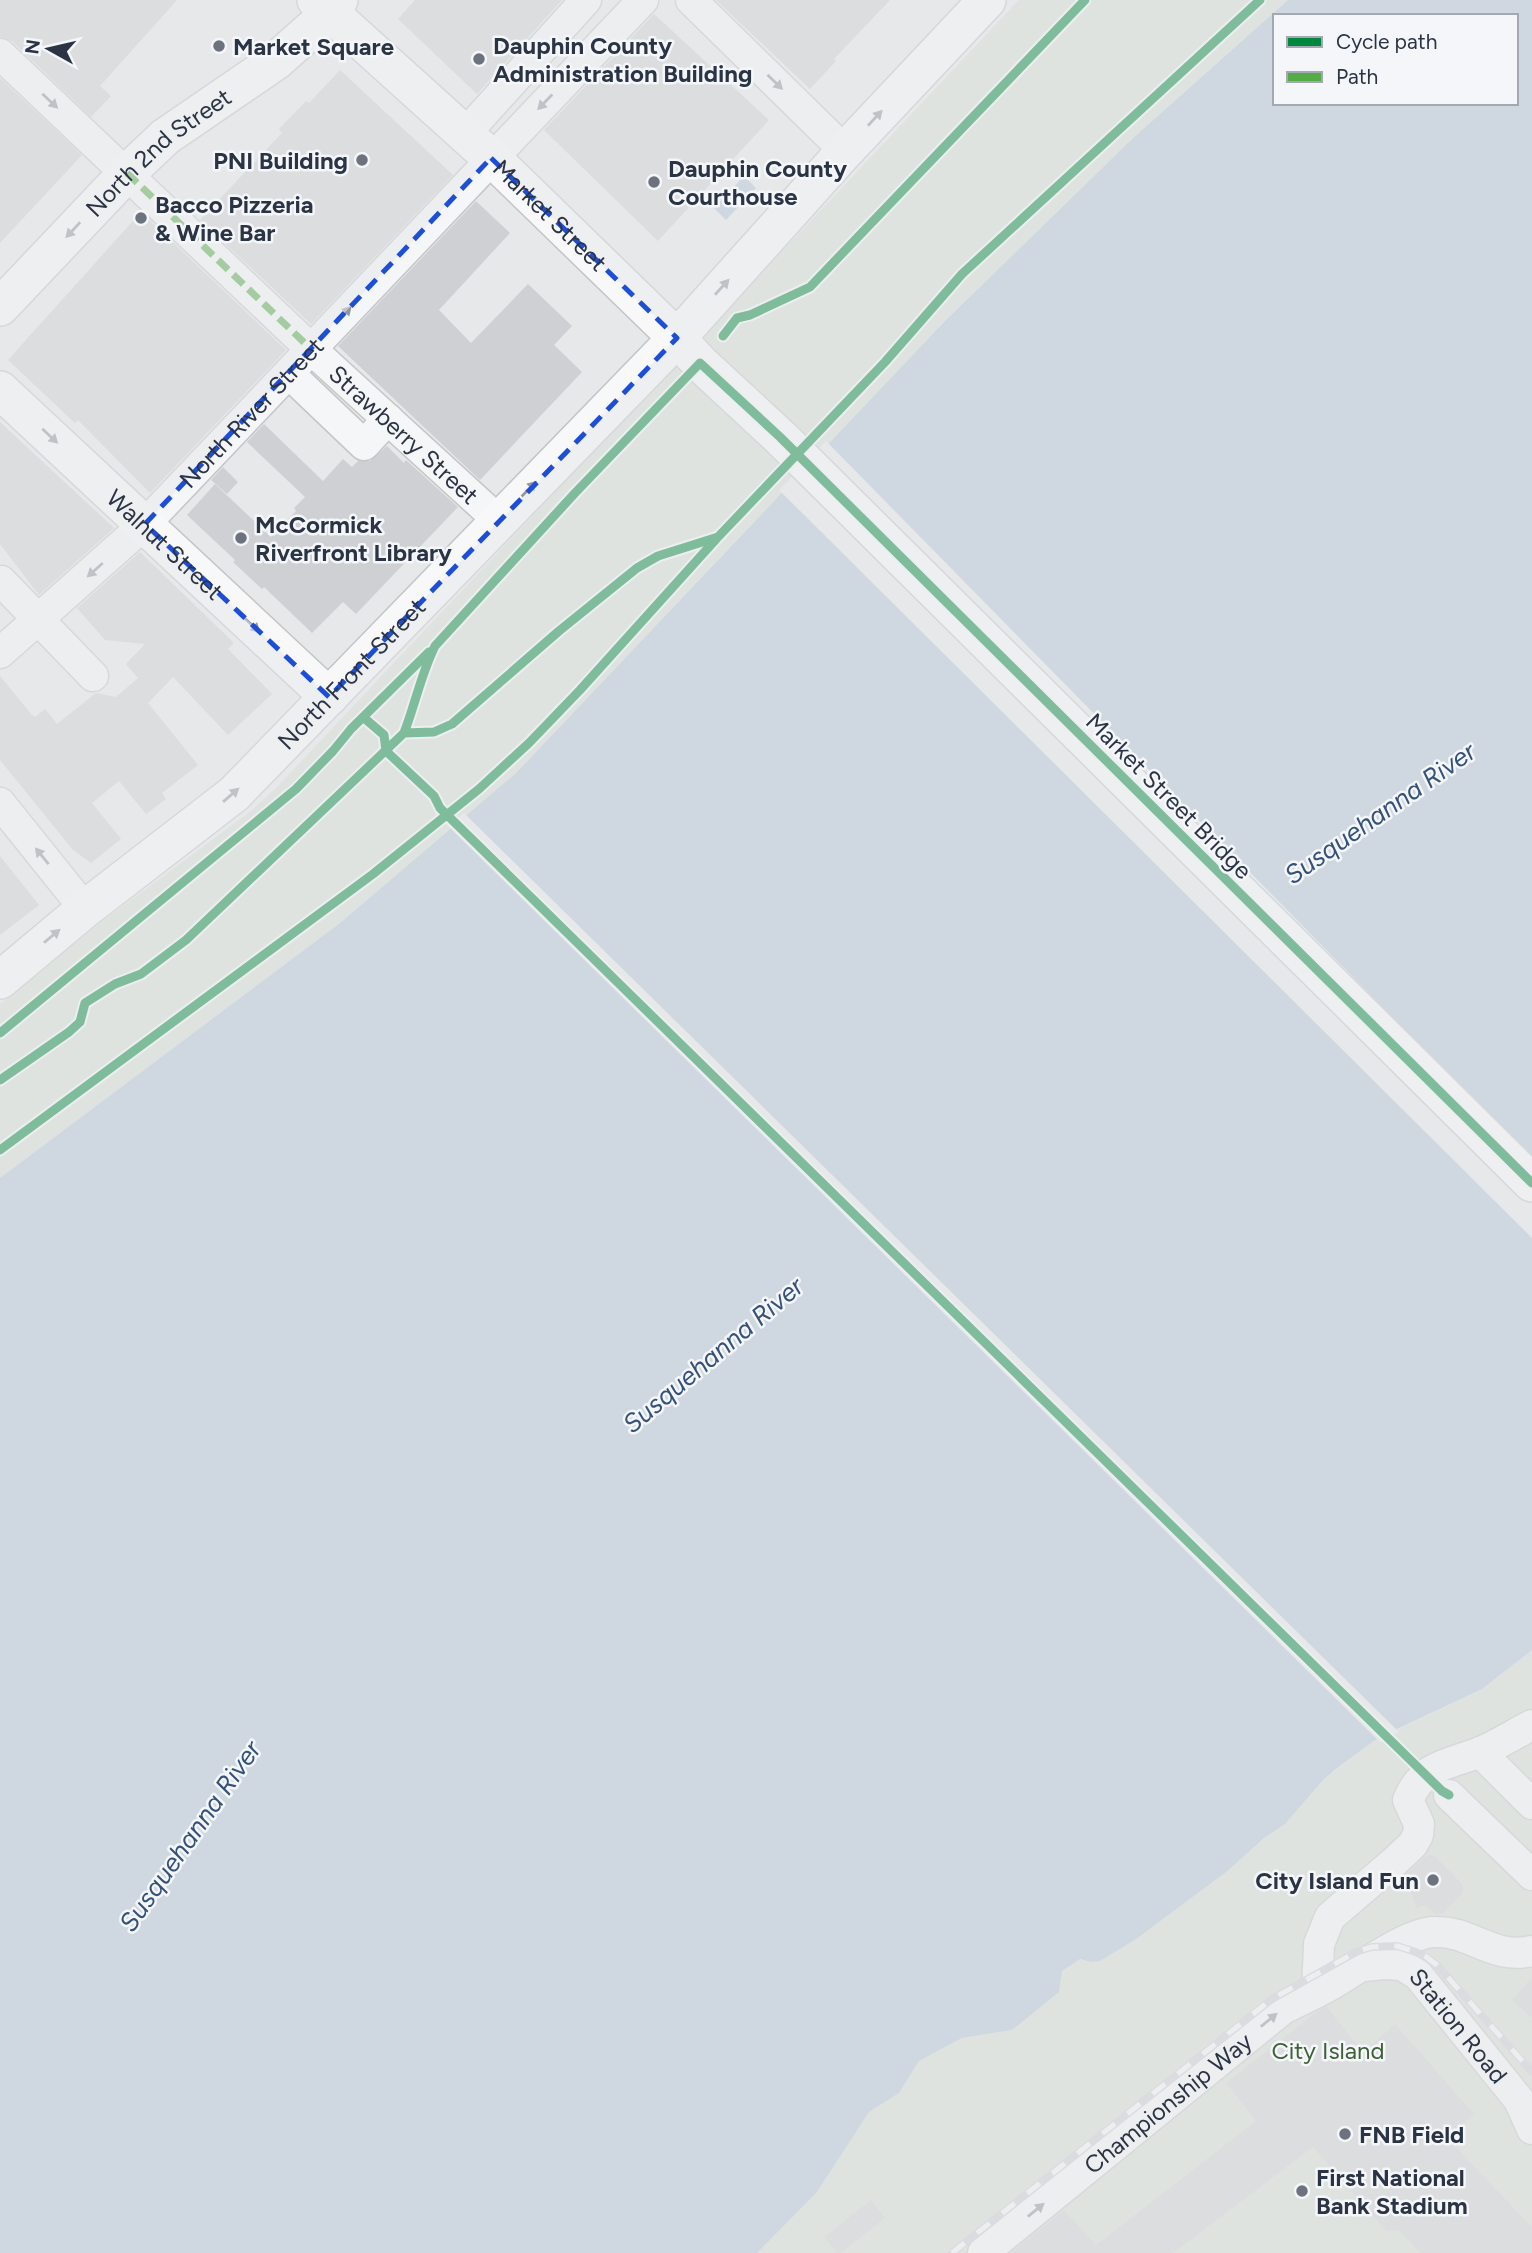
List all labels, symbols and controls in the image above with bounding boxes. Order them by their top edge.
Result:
north arrow [14,14,84,84]
legend [1273,14,1518,105]
text: Cycle path [1336,29,1437,54]
place label: Dauphin County Administration Building [493,31,752,88]
place label: Market Square [233,32,394,61]
text: N [20,38,45,56]
marker: Market Square [211,38,227,54]
marker: Dauphin County Administration Building [471,51,487,67]
text: Path [1336,64,1378,89]
one-way arrow [766,74,783,90]
street label: North 2nd Street [79,82,236,222]
one-way arrow [41,93,59,109]
one-way arrow [537,93,553,110]
one-way arrow [867,110,884,127]
place label: PNI Building [213,146,348,175]
marker: PNI Building [354,152,370,168]
street label: Market Street [487,153,613,277]
place label: Dauphin County Courthouse [668,154,847,211]
marker: Dauphin County Courthouse [646,174,662,190]
place label: Bacco Pizzeria & Wine Bar [155,190,313,247]
marker: Bacco Pizzeria & Wine Bar [133,210,149,226]
one-way arrow [65,221,81,238]
one-way arrow [714,279,730,296]
one-way arrow [335,306,351,323]
street label: North River Street [173,331,329,494]
street label: Strawberry Street [324,359,485,510]
one-way arrow [41,428,58,444]
one-way arrow [520,480,537,497]
street label: Walnut Street [101,483,229,606]
place label: McCormick Riverfront Library [255,510,452,567]
marker: McCormick Riverfront Library [233,530,249,546]
one-way arrow [86,562,104,578]
street label: North Front Street [271,592,431,755]
one-way arrow [243,617,260,633]
street label: Market Street Bridge [1080,707,1258,885]
water label: Susquehanna River [1278,734,1483,891]
one-way arrow [222,787,240,803]
one-way arrow [35,847,50,865]
one-way arrow [44,929,61,944]
water label: Susquehanna River [616,1269,811,1440]
water label: Susquehanna River [112,1733,269,1938]
place label: City Island Fun [1255,1866,1419,1895]
marker: City Island Fun [1425,1872,1441,1888]
street label: Station Road [1404,1962,1514,2089]
one-way arrow [1261,2013,1278,2028]
street label: Championship Way [1078,2026,1258,2180]
park label: City Island [1271,2036,1385,2065]
place label: FNB Field [1359,2120,1464,2149]
marker: FNB Field [1337,2126,1353,2142]
place label: First National Bank Stadium [1316,2163,1468,2220]
marker: First National Bank Stadium [1294,2183,1310,2199]
one-way arrow [1027,2203,1044,2218]

